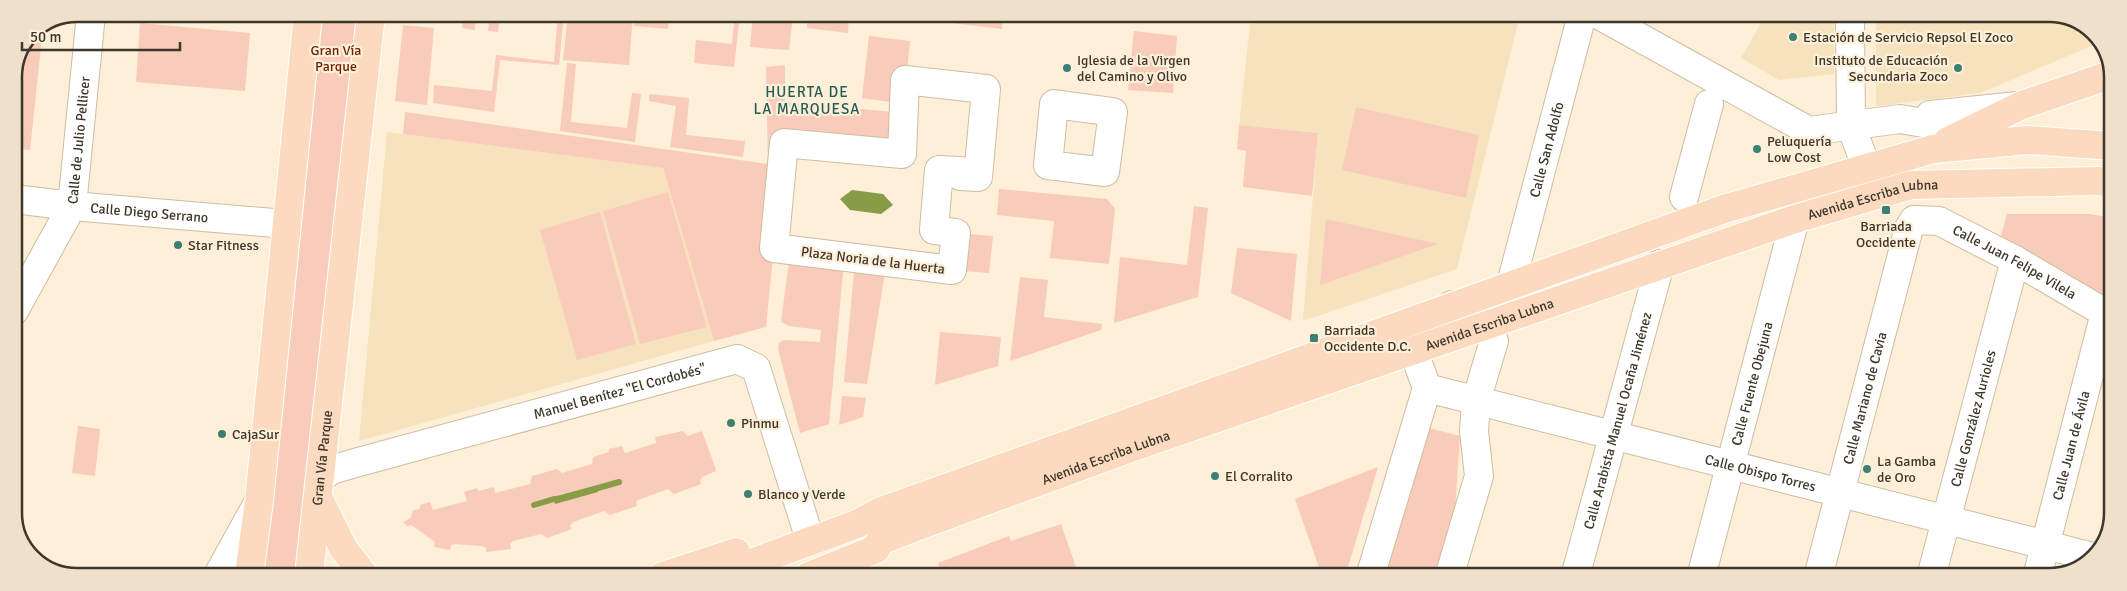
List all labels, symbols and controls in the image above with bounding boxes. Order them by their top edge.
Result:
scale bar [22,20,180,52]
text: 50 m [30,28,61,46]
place label: Estación de Servicio Repsol El Zoco [1803,29,2013,46]
marker: Estación de Servicio Repsol El Zoco [1787,31,1799,43]
park label: Gran Vía Parque [311,42,361,75]
place label: Iglesia de la Virgen del Camino y Olivo [1077,52,1190,85]
place label: Instituto de Educación Secundaria Zoco [1814,52,1948,85]
marker: Iglesia de la Virgen del Camino y Olivo [1061,62,1073,74]
marker: Instituto de Educación Secundaria Zoco [1952,62,1964,74]
street label: Calle de Julio Pellicer [64,75,94,205]
district label: HUERTA DE LA MARQUESA [753,83,861,118]
street label: Calle San Adolfo [1526,100,1568,199]
place label: Peluquería Low Cost [1767,133,1832,166]
marker: Peluquería Low Cost [1751,143,1763,155]
street label: Avenida Escriba Lubna [1806,176,1938,224]
street label: Calle Diego Serrano [90,200,209,226]
marker: Barriada Occidente [1880,204,1892,216]
place label: Barriada Occidente [1856,218,1916,251]
street label: Calle Juan Felipe Vilela [1950,221,2079,303]
place label: Star Fitness [188,237,259,254]
marker: Star Fitness [172,239,184,251]
street label: Plaza Noria de la Huerta [800,243,946,278]
street label: Avenida Escriba Lubna [1423,295,1556,355]
street label: Calle Arabista Manuel Ocaña Jiménez [1580,310,1656,531]
street label: Calle Fuente Obejuna [1728,320,1777,448]
place label: Barriada Occidente D.C. [1324,322,1411,355]
street label: Calle Mariano de Cavia [1840,330,1891,466]
marker: Barriada Occidente D.C. [1308,332,1320,344]
street label: Calle González Aurioles [1947,348,2000,489]
street label: Manuel Benítez "El Cordobés" [532,360,708,423]
street label: Calle Juan de Ávila [2049,389,2094,502]
street label: Gran Vía Parque [309,409,336,506]
place label: Pinmu [741,415,779,432]
marker: Pinmu [725,417,737,429]
place label: CajaSur [232,426,280,443]
street label: Avenida Escriba Lubna [1040,427,1172,489]
marker: CajaSur [216,428,228,440]
street label: Calle Obispo Torres [1703,451,1818,495]
place label: La Gamba de Oro [1877,453,1936,486]
marker: La Gamba de Oro [1861,463,1873,475]
place label: El Corralito [1225,468,1293,485]
marker: El Corralito [1209,470,1221,482]
place label: Blanco y Verde [758,486,846,503]
marker: Blanco y Verde [742,488,754,500]

